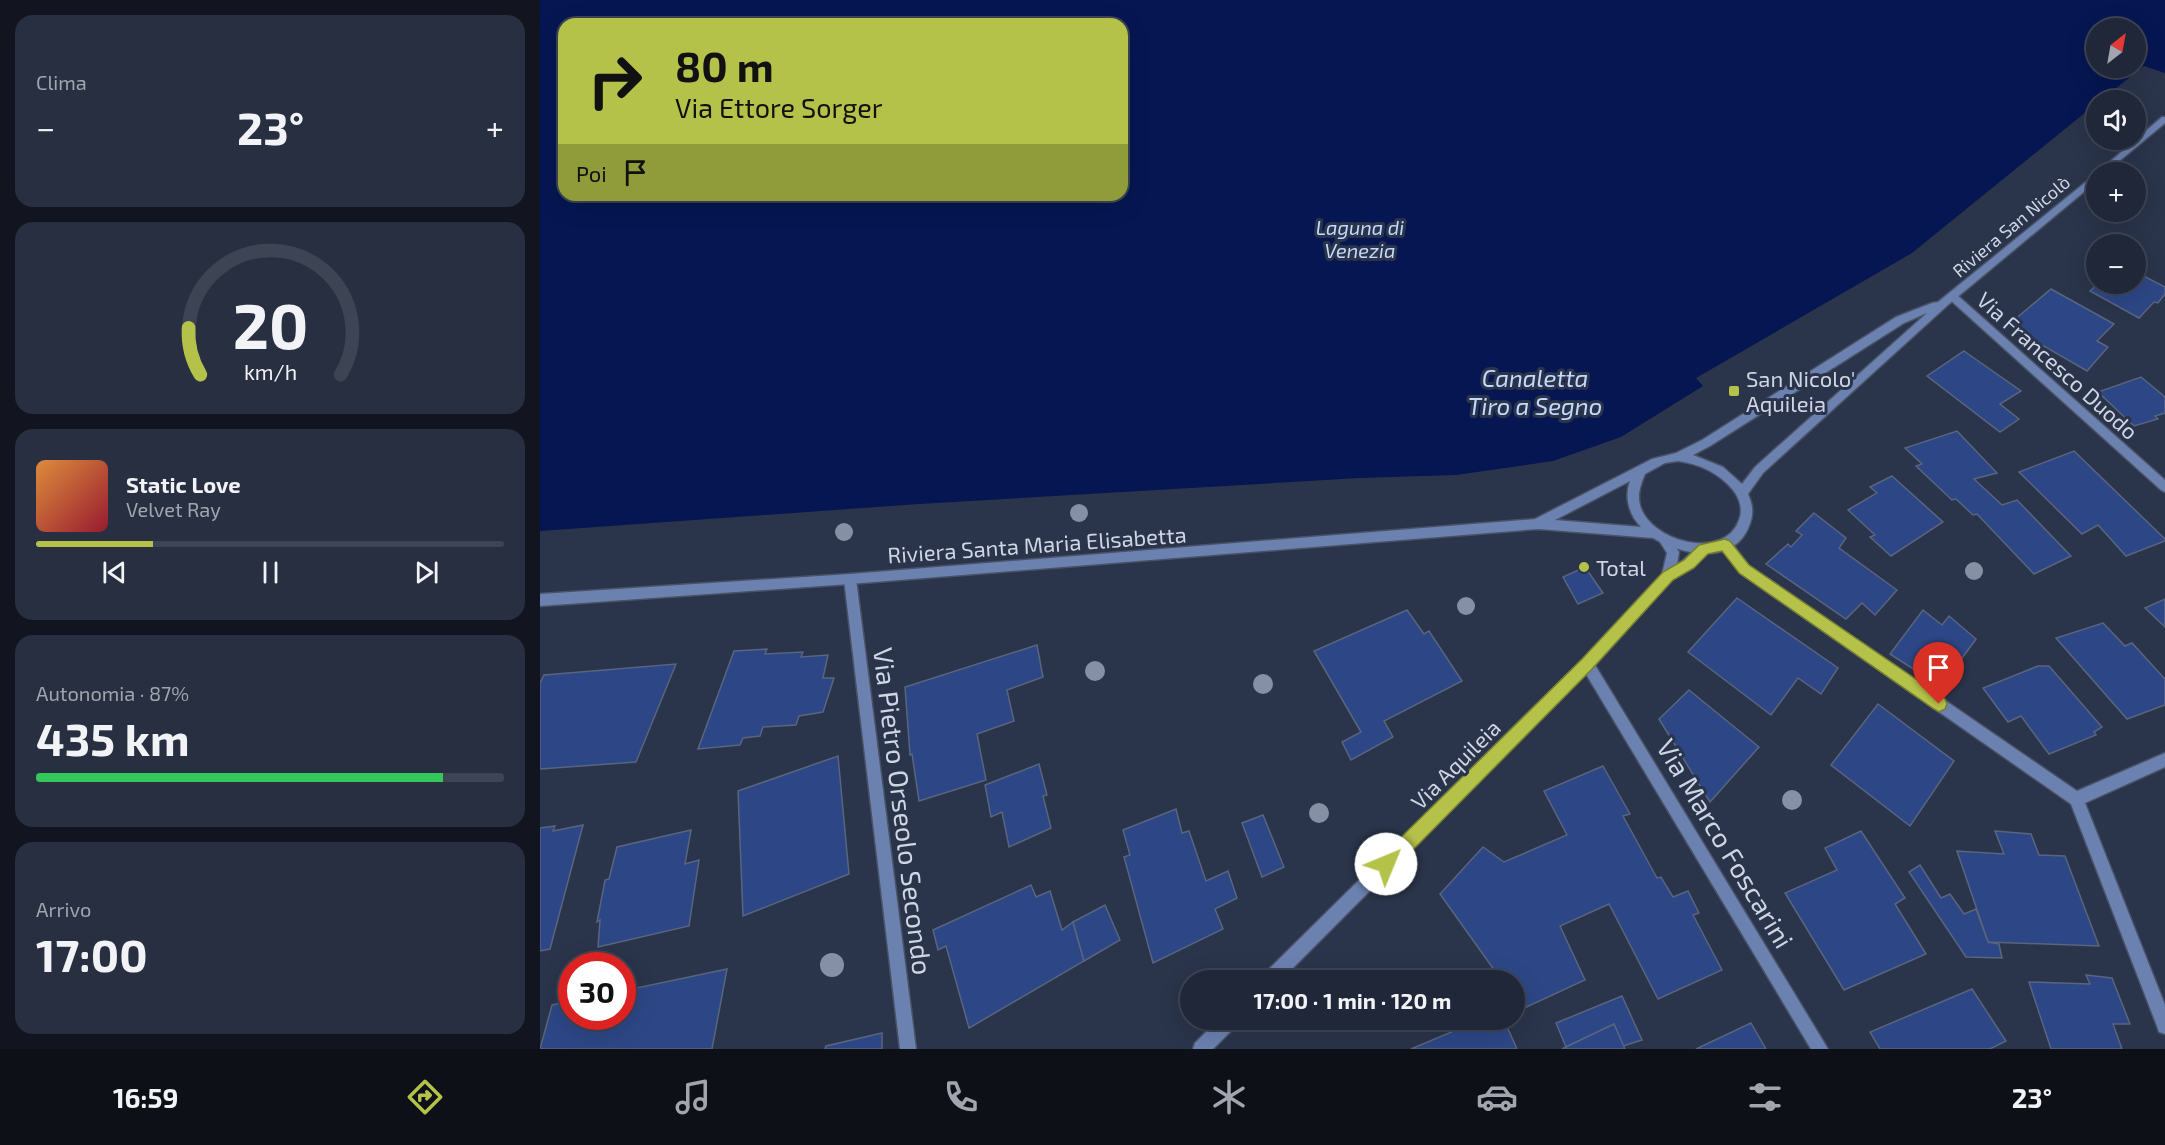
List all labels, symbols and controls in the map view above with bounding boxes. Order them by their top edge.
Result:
north arrow [2086,18,2146,78]
map controls [2086,18,2146,294]
text: 80 m [675,40,774,90]
icon: right [576,42,654,120]
text: Clima [36,70,87,94]
button: sound [2086,90,2146,150]
text: Via Ettore Sorger [675,91,883,123]
text: 23° [237,100,304,154]
text: − [36,107,55,147]
text: + [486,107,504,147]
icon: arrive [619,156,652,189]
text: Poi [576,160,607,186]
button: + [2086,162,2146,222]
street label: Riviera San Nicolò [1948,171,2074,281]
water label: Laguna di Venezia [1316,215,1404,262]
button: − [2086,234,2146,294]
street label: Via Francesco Duodo [1972,286,2144,444]
text: 20 [232,287,308,362]
text: km/h [243,359,297,384]
water label: Canaletta Tiro a Segno [1468,363,1602,420]
place label: San Nicolo' Aquileia [1746,365,1855,416]
marker: San Nicolo' Aquileia [1727,384,1741,398]
text: Static Love [126,471,241,497]
text: Velvet Ray [126,497,221,521]
street label: Riviera Santa Maria Elisabetta [887,521,1187,567]
place label: Total [1596,554,1646,580]
icon: previous [98,556,131,589]
icon: pause [254,556,287,589]
icon: next [410,556,443,589]
marker: Total [1577,560,1591,574]
pin [1913,642,1964,704]
street label: Via Pietro Orseolo Secondo [868,646,940,976]
icon: arrive [1922,651,1955,684]
text: Autonomia · 87% [36,681,189,705]
text: 435 km [36,711,190,765]
street label: Via Aquileia [1405,714,1505,814]
street label: Via Marco Foscarini [1651,733,1801,953]
position arrow [1354,832,1418,896]
text: Arrivo [36,897,91,921]
text: 17:00 [36,927,148,981]
speed limit sign: 30 [558,952,636,1030]
text: 17:00 · 1 min · 120 m [1254,987,1451,1013]
icon: directions [404,1076,446,1118]
icon: music [672,1076,714,1118]
icon: phone [940,1076,982,1118]
icon: climate [1208,1076,1250,1118]
icon: car [1476,1076,1518,1118]
icon: filters [1744,1076,1786,1118]
text: 16:59 [113,1081,178,1113]
text: 23° [2012,1081,2052,1113]

